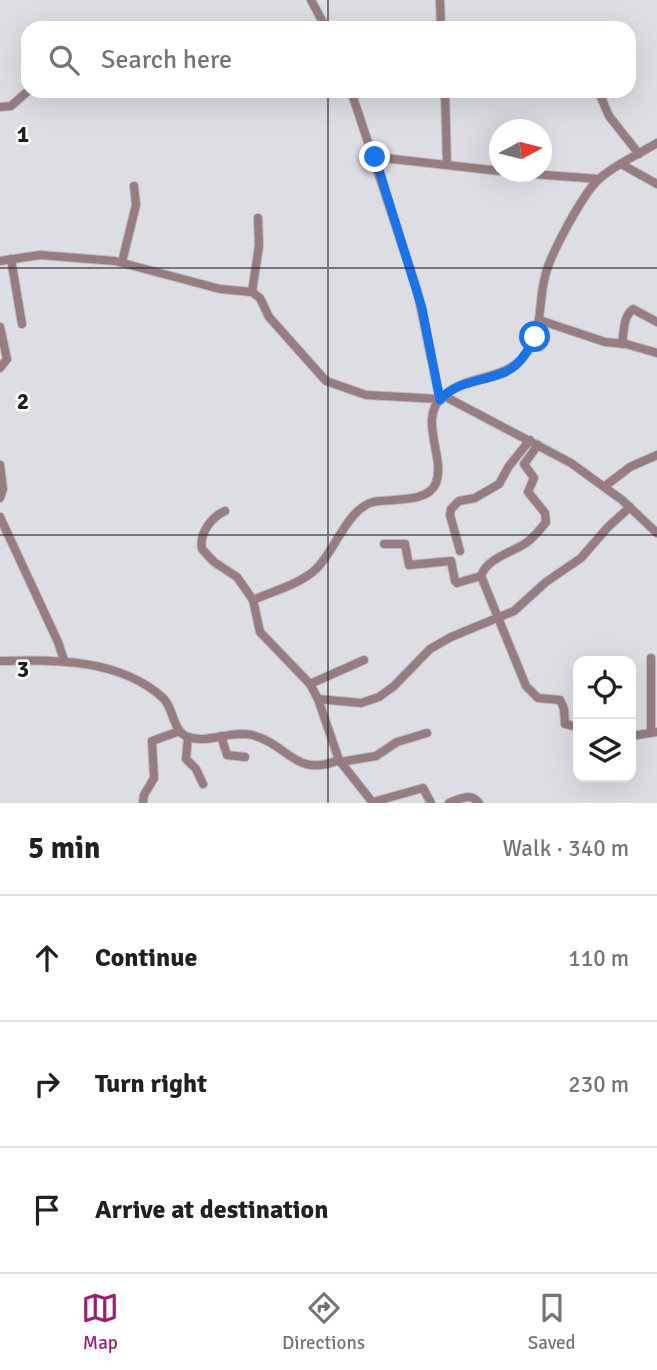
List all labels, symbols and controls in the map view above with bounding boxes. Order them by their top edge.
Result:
search box [21,21,636,98]
icon: search [45,41,83,79]
text: Search here [101,44,232,76]
north arrow [489,119,552,182]
text: 1 [17,120,29,149]
route end [359,141,390,172]
route start [519,321,550,352]
text: 2 [17,387,29,416]
text: 3 [17,655,29,684]
map controls [573,656,636,782]
button: locate [573,656,636,719]
button: layers [573,719,636,782]
text: 5 min [28,830,100,867]
text: Walk · 340 m [503,834,629,863]
icon: ahead [28,939,66,977]
text: Continue [95,942,197,974]
text: 110 m [568,944,629,973]
icon: right [28,1065,66,1103]
text: Turn right [95,1068,207,1100]
text: 230 m [568,1070,629,1099]
icon: arrive [28,1191,66,1229]
text: Arrive at destination [95,1194,328,1226]
tab: Map [81,1289,119,1355]
tab: Directions [282,1289,365,1355]
tab: Saved [528,1289,576,1355]

